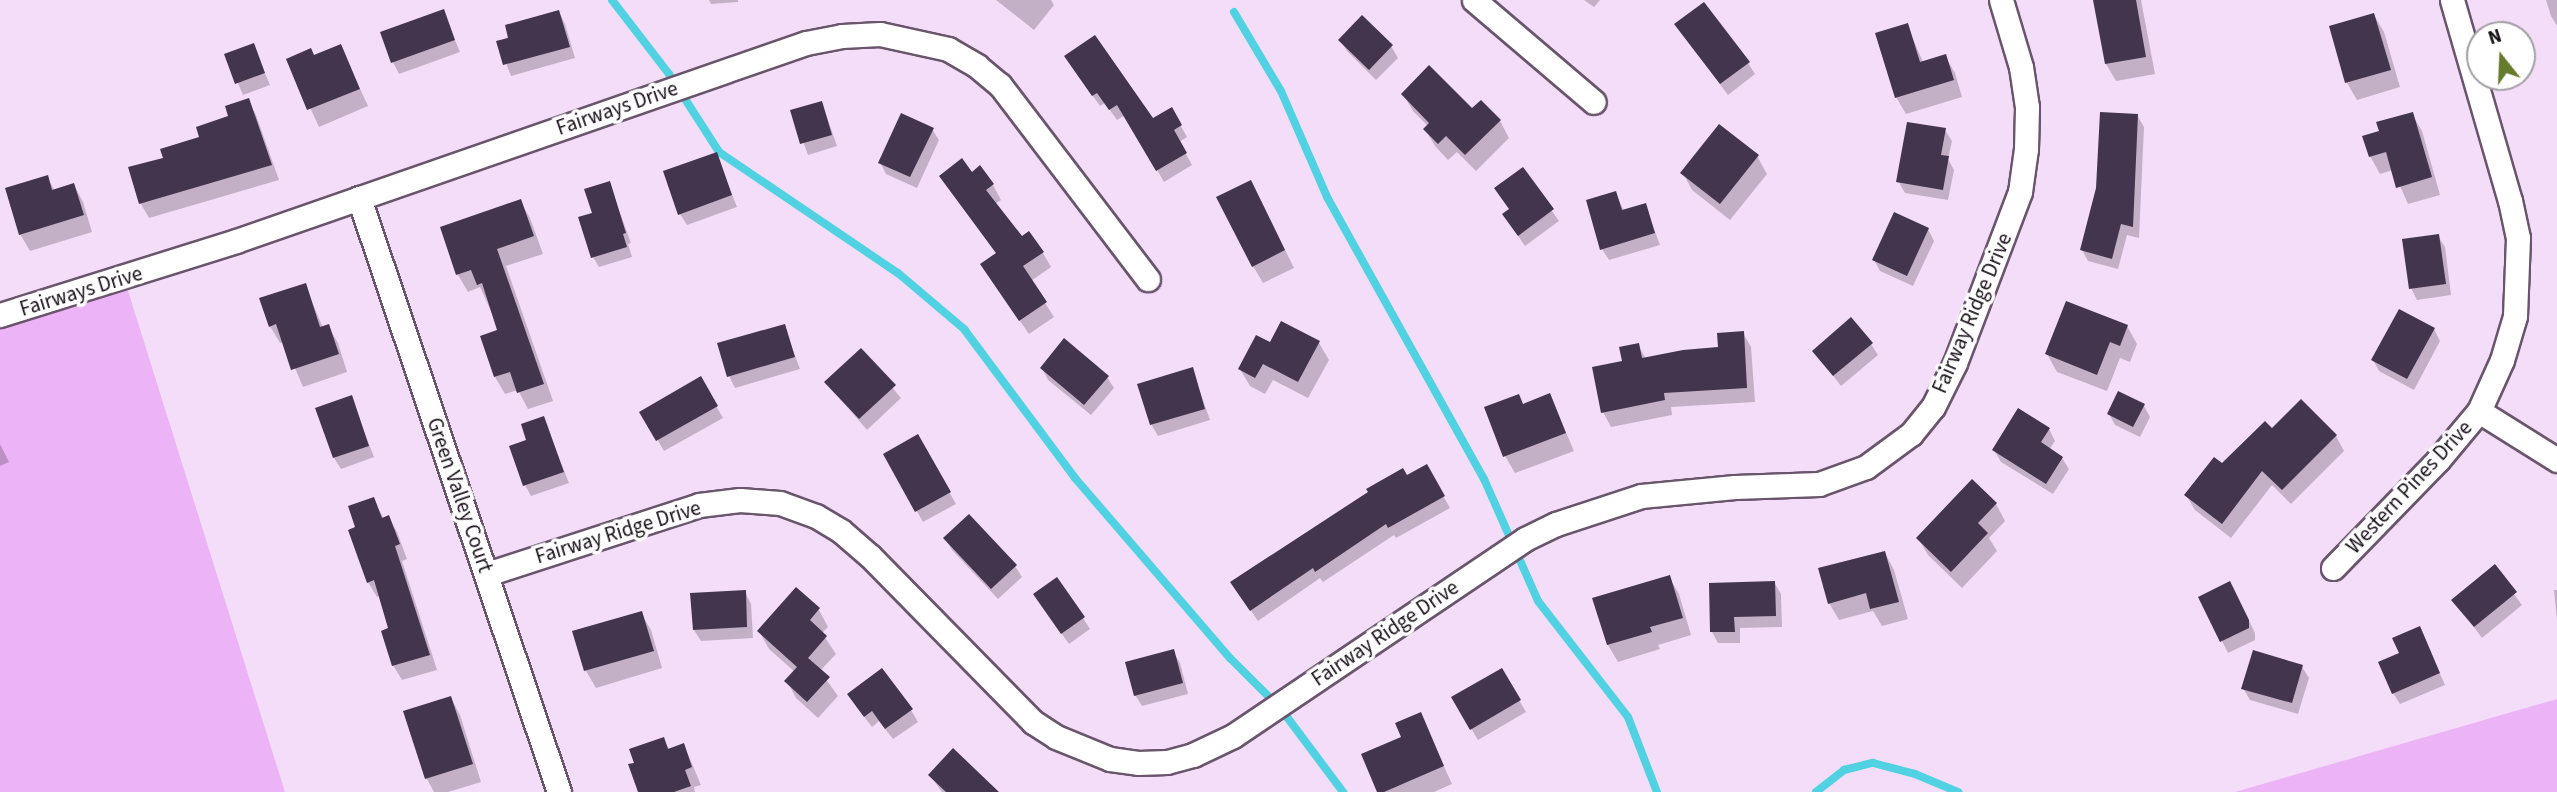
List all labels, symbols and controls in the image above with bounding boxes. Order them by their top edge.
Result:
north arrow [2466,21,2536,91]
text: N [2485,23,2505,52]
street label: Fairways Drive [553,75,681,141]
street label: Fairway Ridge Drive [1927,229,2017,397]
street label: Fairways Drive [17,260,145,322]
street label: Green Valley Court [422,414,498,576]
street label: Western Pines Drive [2341,415,2477,559]
street label: Fairway Ridge Drive [532,495,704,569]
street label: Fairway Ridge Drive [1307,575,1463,691]

